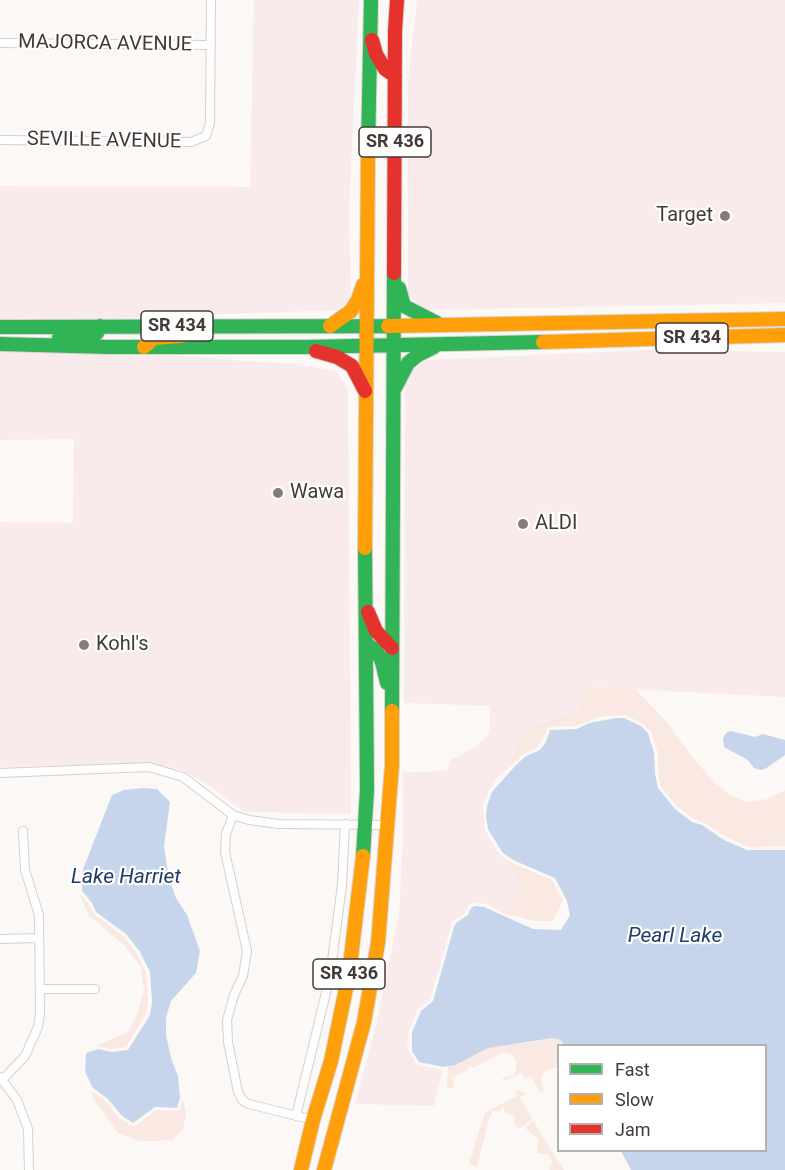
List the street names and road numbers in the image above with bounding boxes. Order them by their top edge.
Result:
street label: MAJORCA AVENUE [18,30,192,58]
road number: SR 436 [359,127,431,157]
street label: SEVILLE AVENUE [27,128,181,154]
road number: SR 434 [141,311,213,341]
road number: SR 434 [656,323,728,353]
road number: SR 436 [313,959,385,989]

